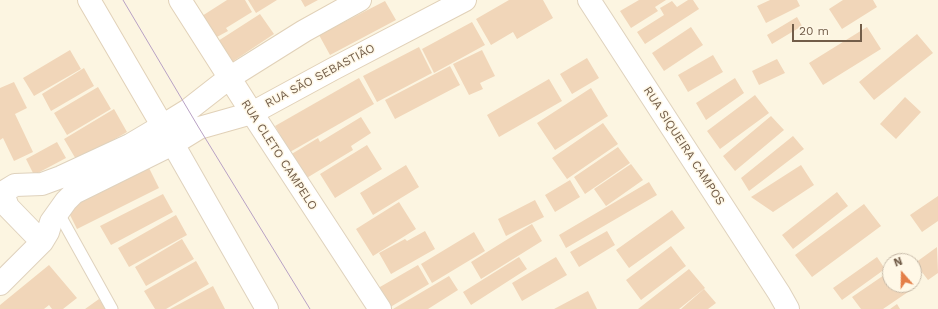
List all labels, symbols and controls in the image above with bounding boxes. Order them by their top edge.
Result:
scale bar [794,16,864,42]
text: 20 m [799,24,829,38]
street label: RUA SÃO SEBASTIÃO [263,41,377,111]
street label: RUA SIQUEIRA CAMPOS [640,84,728,208]
street label: RUA CLETO CAMPELO [238,97,320,213]
north arrow [882,253,922,293]
text: N [892,255,904,270]

